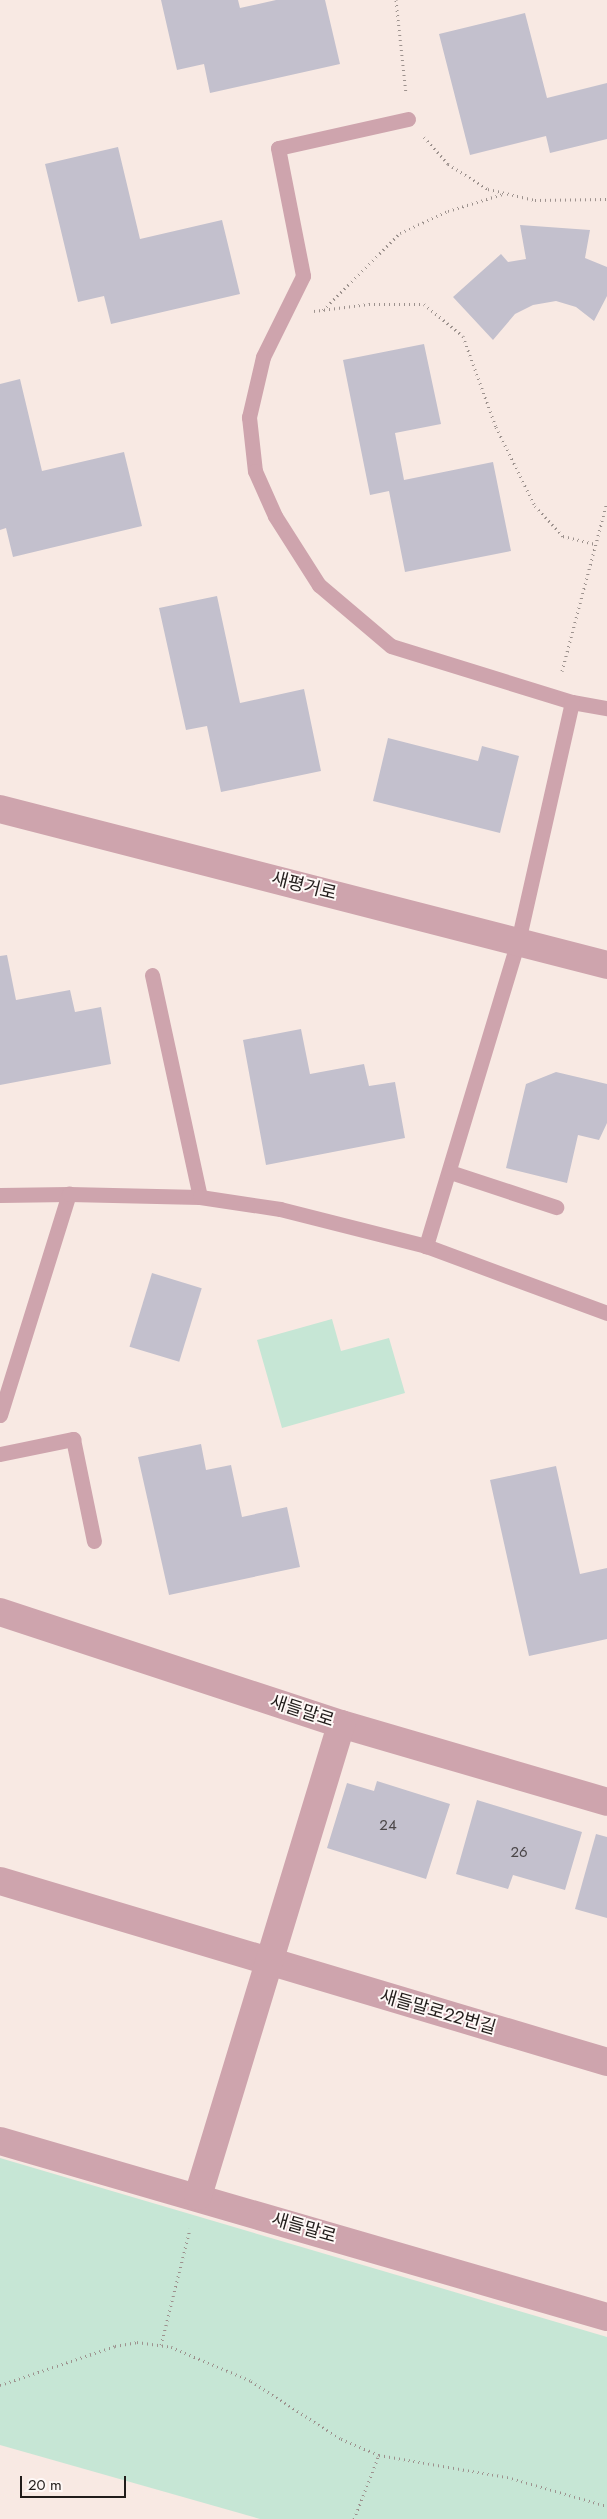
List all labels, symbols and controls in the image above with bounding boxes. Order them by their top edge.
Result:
street label: 새평거로 [269,868,339,904]
street label: 새들말로 [267,1690,337,1732]
house number: 24 [379,1817,397,1835]
house number: 26 [510,1844,528,1862]
street label: 새들말로22번길 [377,1985,499,2039]
street label: 새들말로 [269,2208,339,2248]
scale bar [22,2466,129,2498]
text: 20 m [28,2474,62,2496]

